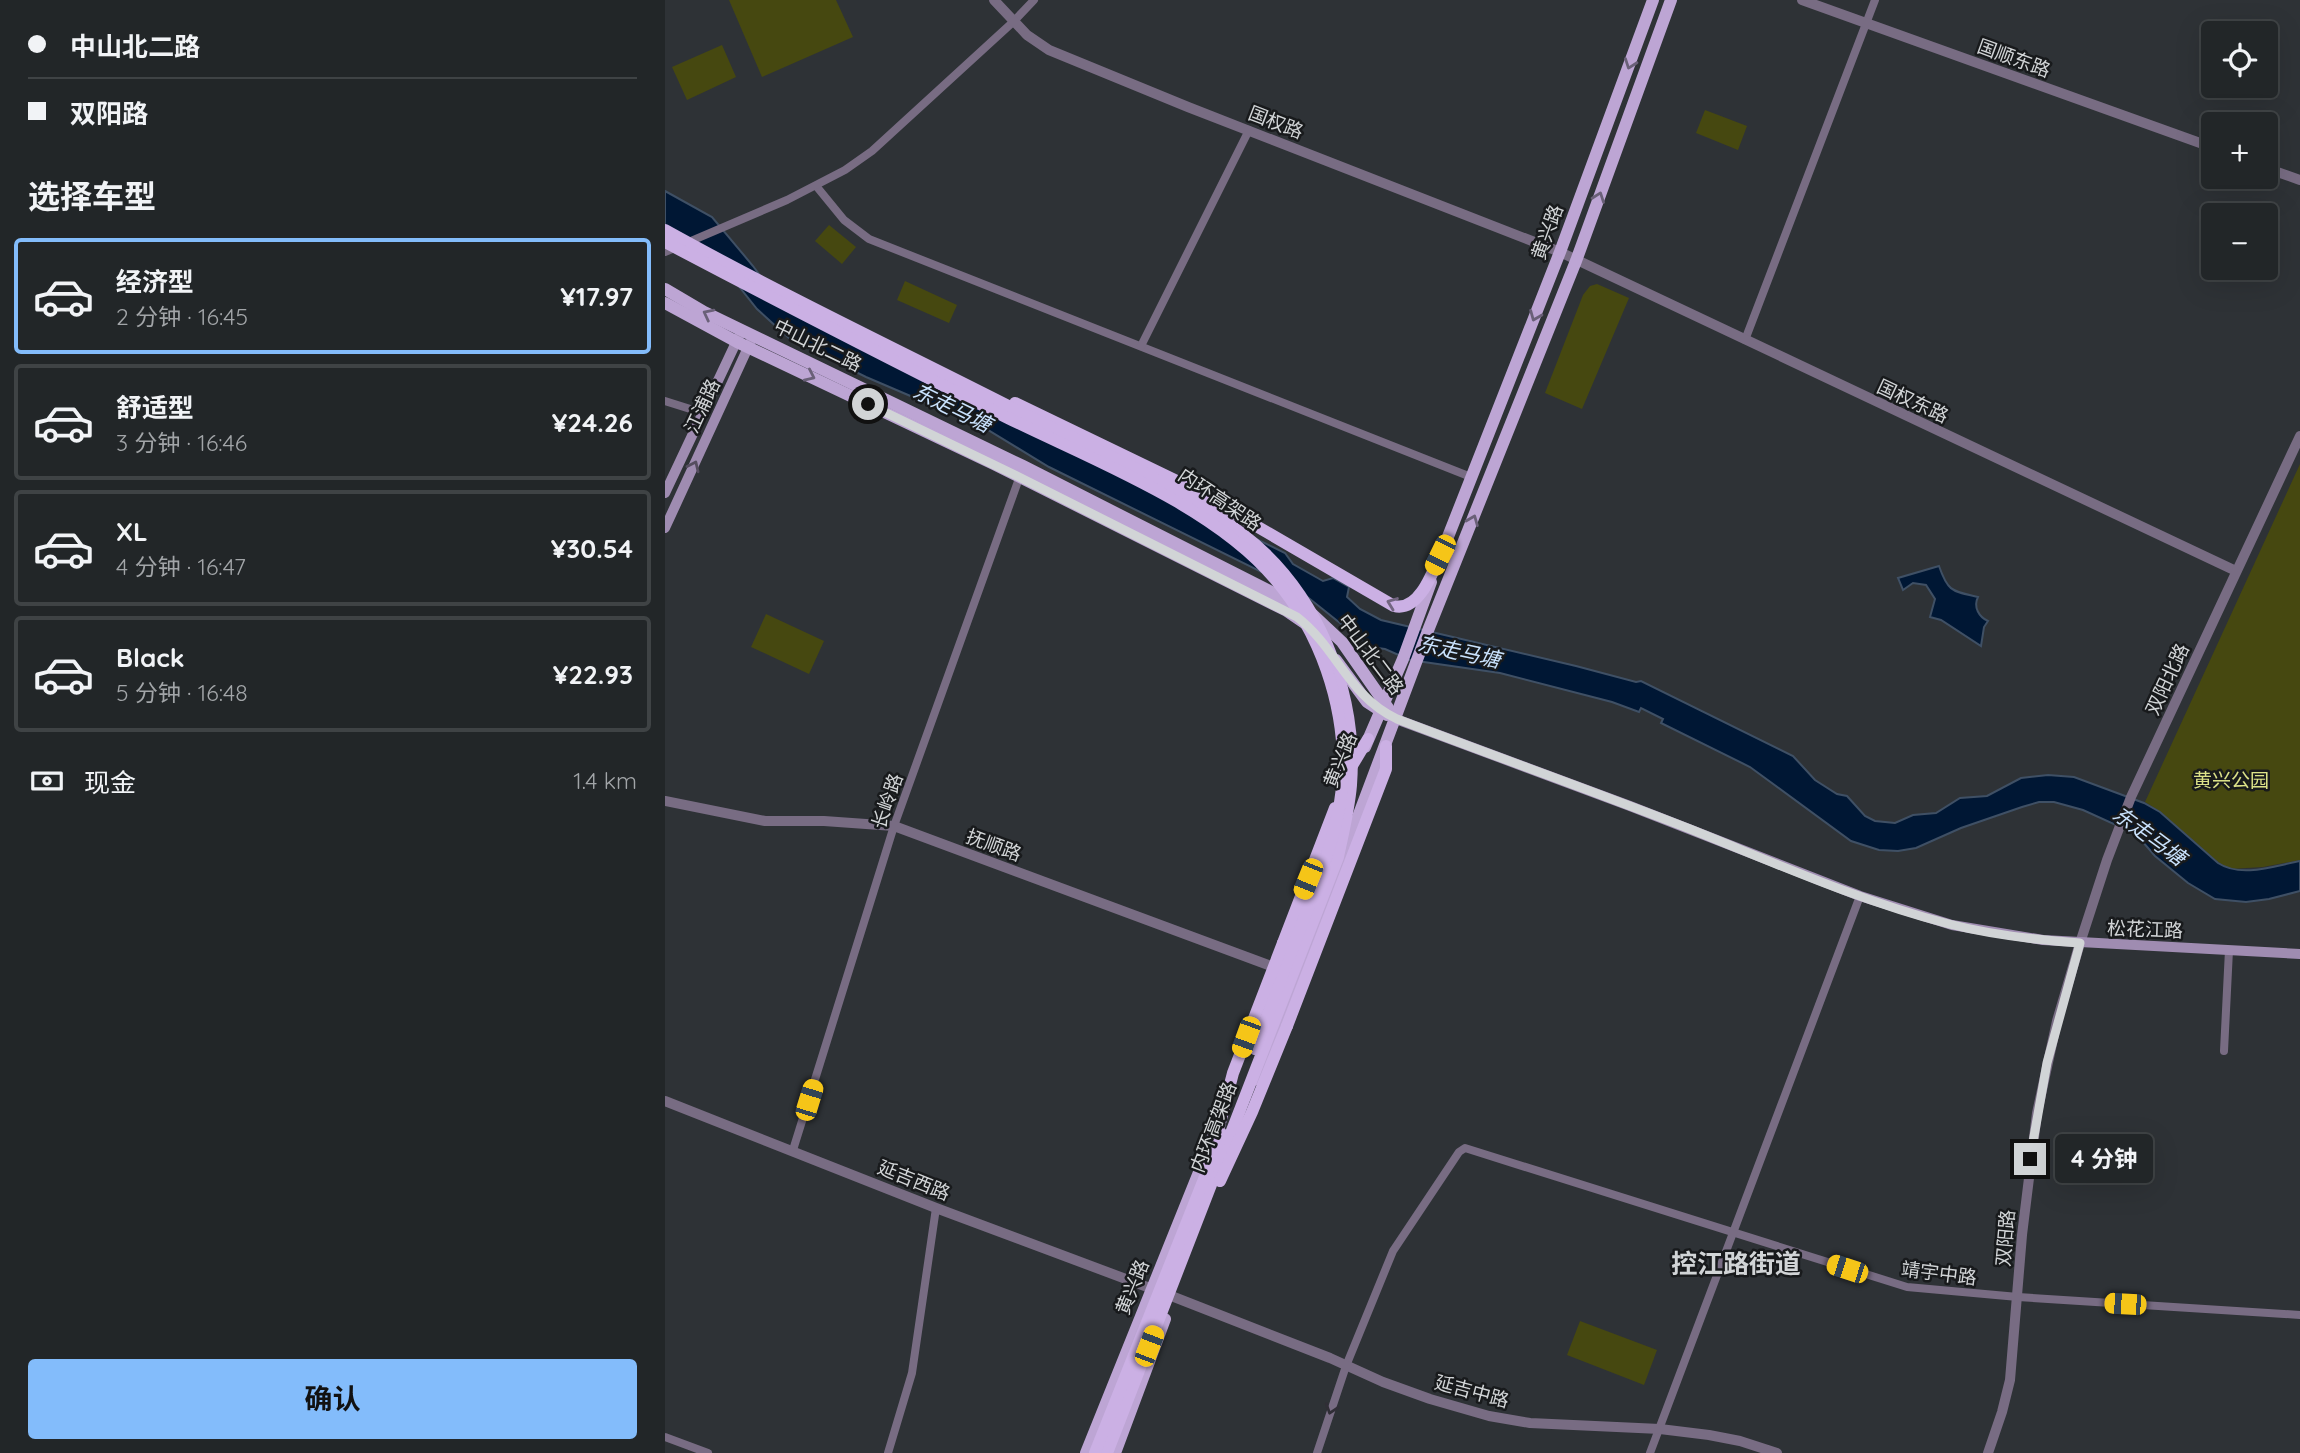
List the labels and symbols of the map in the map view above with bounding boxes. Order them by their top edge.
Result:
street label: 国顺东路 [1974,34,2054,82]
one-way arrow [1624,57,1638,69]
street label: 国权路 [1245,101,1307,143]
one-way arrow [1591,191,1605,203]
street label: 黄兴路 [1526,201,1568,263]
one-way arrow [703,308,715,322]
one-way arrow [1530,309,1544,321]
street label: 中山北二路 [770,313,866,377]
one-way arrow [803,368,815,382]
street label: 国权东路 [1873,374,1953,428]
street label: 江浦路 [679,375,725,437]
water label: 东走马塘 [909,377,999,439]
route start [852,388,884,420]
one-way arrow [685,461,699,473]
street label: 内环高架路 [1174,462,1266,536]
one-way arrow [1465,515,1479,527]
car [1422,532,1459,578]
one-way arrow [1387,597,1399,611]
street label: 中山北二路 [1333,609,1409,699]
water label: 东走马塘 [1415,630,1506,673]
street label: 双阳北路 [2140,639,2194,719]
street label: 黄兴路 [1318,729,1362,791]
park label: 黄兴公园 [2193,768,2269,792]
street label: 长岭路 [866,770,908,832]
water label: 东走马塘 [2108,800,2194,872]
street label: 抚顺路 [963,824,1025,866]
car [1291,856,1326,902]
street label: 松花江路 [2107,916,2183,942]
car [1229,1014,1264,1060]
car [793,1077,826,1123]
street label: 内环高架路 [1185,1078,1241,1176]
callout: 4 分钟 [2055,1134,2153,1184]
route end [2014,1143,2046,1175]
street label: 延吉西路 [874,1155,954,1205]
street label: 双阳路 [1991,1209,2019,1267]
district label: 控江路街道 [1671,1247,1801,1280]
car [1824,1253,1871,1285]
street label: 黄兴路 [1110,1256,1154,1318]
street label: 靖宇中路 [1900,1256,1978,1290]
car [2104,1292,2147,1316]
car [1132,1323,1167,1369]
street label: 延吉中路 [1432,1370,1512,1412]
one-way arrow [1325,1403,1339,1415]

